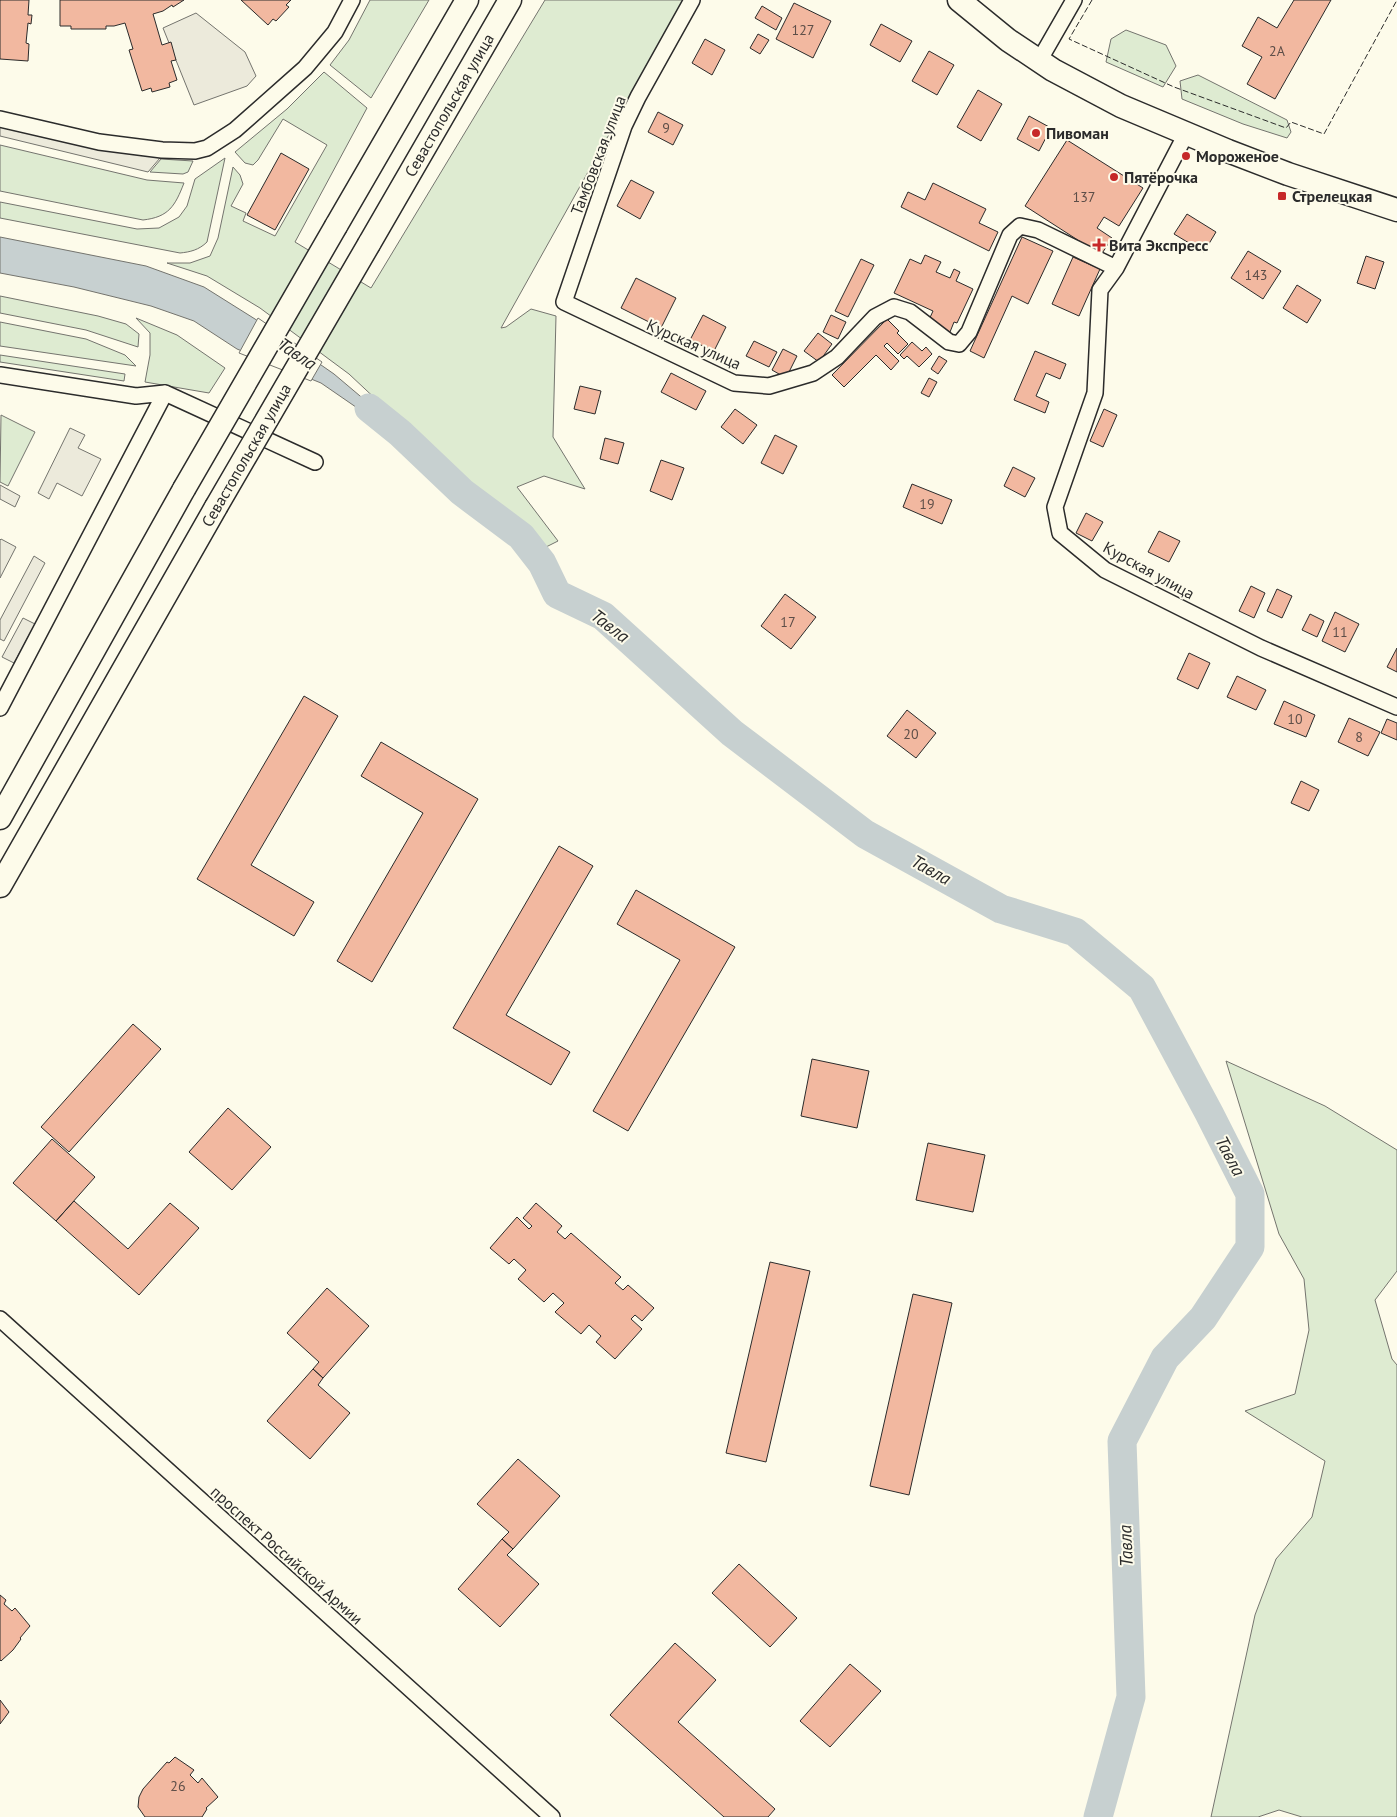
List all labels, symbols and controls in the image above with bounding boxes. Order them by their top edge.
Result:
house number: 127 [792,21,814,39]
street label: Севастопольская улица [400,30,498,180]
house number: 2А [1269,42,1286,60]
street label: Тамбовская улица [566,93,630,217]
house number: 9 [662,119,670,137]
place label: Пивоман [1046,123,1109,143]
marker: Пивоман [1030,127,1042,139]
place label: Мороженое [1196,146,1279,166]
marker: Мороженое [1180,150,1192,162]
place label: Пятёрочка [1124,167,1198,187]
marker: Пятёрочка [1108,171,1120,183]
place label: Стрелецкая [1292,186,1372,206]
house number: 137 [1073,188,1095,206]
marker: Стрелецкая [1276,190,1288,202]
place label: Вита Экспресс [1109,235,1208,255]
marker: Вита Экспресс [1093,239,1105,251]
house number: 143 [1245,266,1267,284]
street label: Курская улица [644,314,744,374]
water label: Тавла [273,332,321,375]
street label: Севастопольская улица [197,380,295,530]
house number: 19 [919,495,935,513]
street label: Курская улица [1100,537,1198,603]
water label: Тавла [587,604,634,648]
house number: 17 [780,613,796,631]
house number: 11 [1332,623,1348,641]
house number: 10 [1287,710,1303,728]
house number: 20 [903,725,919,743]
house number: 8 [1355,728,1363,746]
water label: Тавла [907,849,955,890]
water label: Тавла [1210,1132,1251,1180]
street label: проспект Российской Армии [207,1481,367,1629]
water label: Тавла [1113,1524,1138,1567]
house number: 26 [170,1777,186,1795]

